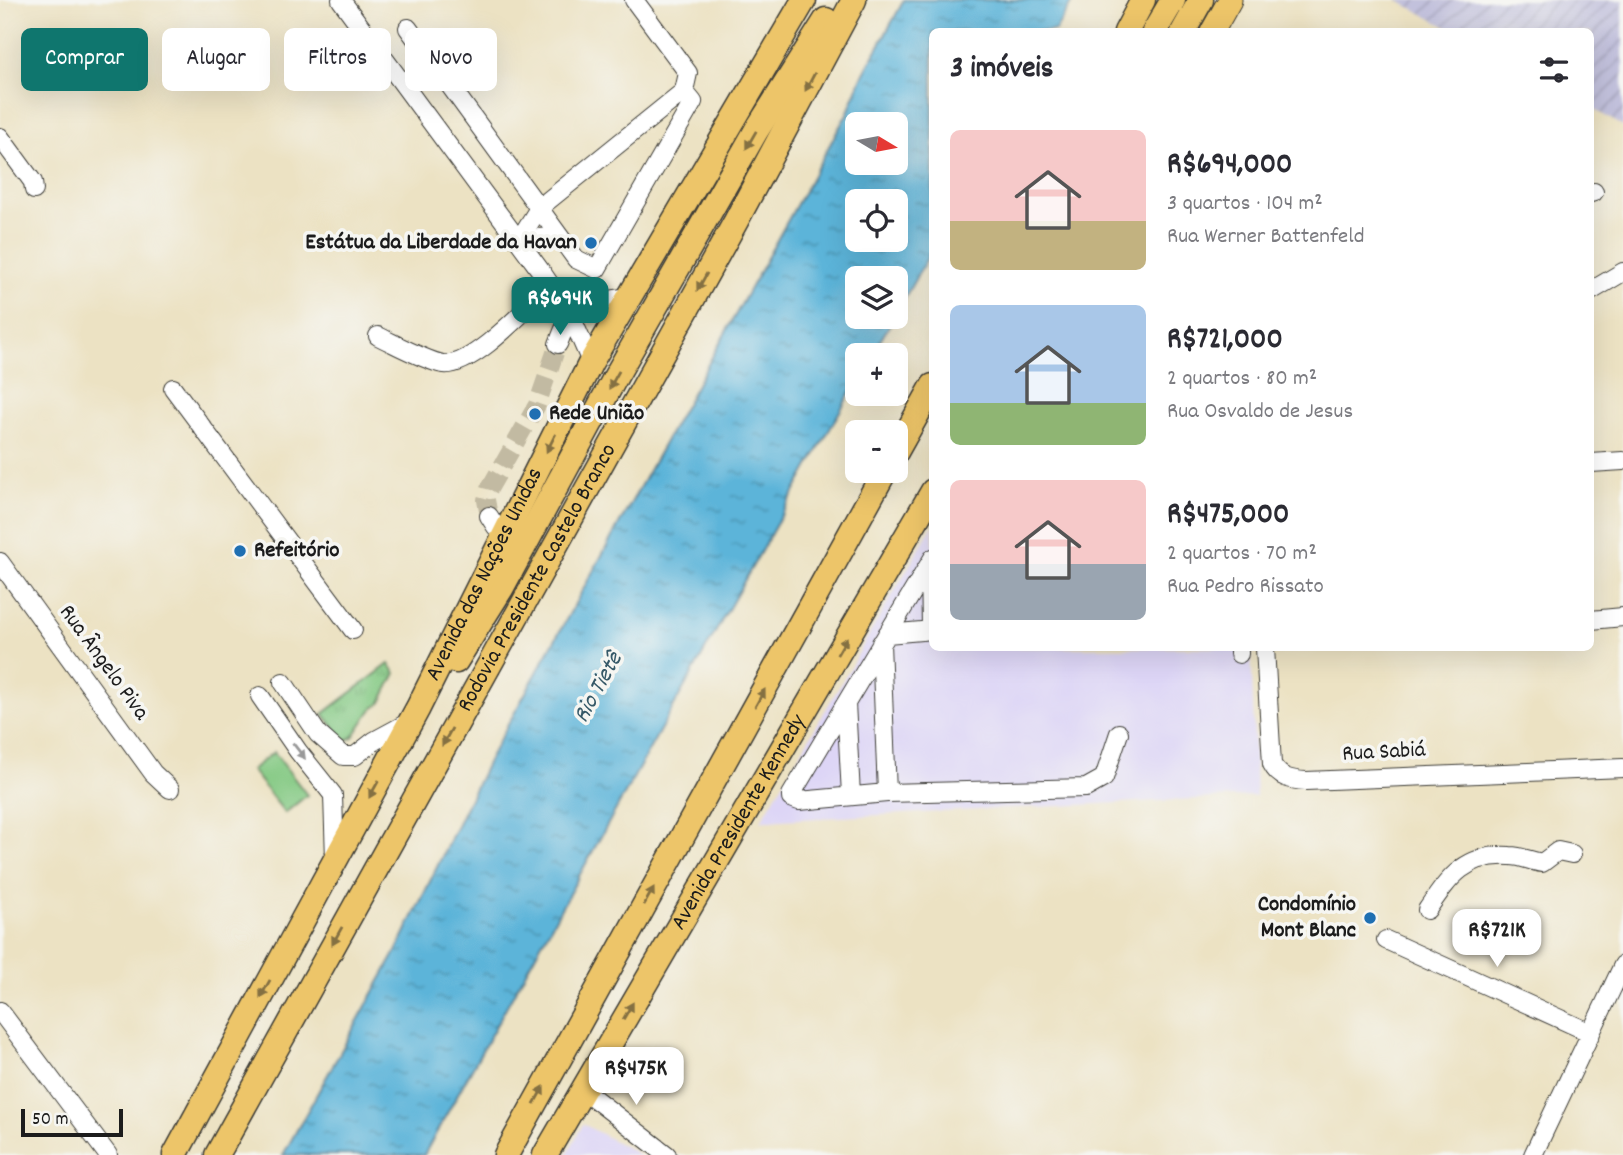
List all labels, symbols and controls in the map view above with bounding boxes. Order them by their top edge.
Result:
chip: Comprar [21,28,148,91]
chip: Alugar [162,28,270,91]
chip: Filtros [284,28,391,91]
chip: Novo [405,28,497,91]
text: 3 imóveis [950,49,1053,92]
icon: filters [1535,51,1573,89]
one-way arrow [804,72,816,92]
north arrow [845,112,908,175]
map controls [845,112,908,483]
one-way arrow [745,130,757,149]
text: R$694,000 [1167,145,1292,188]
icon: home [1006,158,1090,242]
text: 3 quartos · 104 m² [1167,188,1323,221]
button: locate [845,189,908,252]
text: Rua Werner Battenfeld [1167,221,1364,254]
place label: Estátua da Liberdade da Havan [305,227,577,260]
marker: Estátua da Liberdade da Havan [583,235,599,251]
button: layers [845,266,908,329]
one-way arrow [696,272,708,291]
pin: R$694K [503,278,617,337]
text: R$694K [528,283,592,316]
text: R$721,000 [1167,320,1283,363]
icon: home [1006,333,1090,417]
button: + [845,343,908,406]
text: 2 quartos · 80 m² [1167,363,1317,396]
one-way arrow [608,370,620,390]
text: Rua Osvaldo de Jesus [1167,396,1353,429]
place label: Rede União [549,398,644,431]
marker: Rede União [527,406,543,422]
button: − [845,420,908,483]
one-way arrow [545,433,556,453]
street label: Rodovia Presidente Castelo Branco [450,438,626,718]
street label: Avenida das Nações Unidas [418,462,552,687]
text: R$475,000 [1167,495,1289,538]
icon: home [1006,508,1090,592]
place label: Refeitório [254,535,339,568]
text: 2 quartos · 70 m² [1167,538,1317,571]
marker: Refeitório [232,543,248,559]
text: Rua Pedro Rissato [1167,571,1324,604]
street label: Rua Ângelo Piva [50,598,157,729]
one-way arrow [836,636,848,655]
water label: Rio Tietê [566,645,633,729]
one-way arrow [753,687,765,707]
street label: Avenida Presidente Kennedy [663,708,816,937]
one-way arrow [442,727,453,747]
street label: Rua Sabiá [1341,734,1427,772]
one-way arrow [292,742,307,760]
one-way arrow [368,780,380,799]
one-way arrow [643,887,655,906]
place label: Condomínio Mont Blanc [1258,889,1356,948]
pin: R$721K [1440,909,1554,969]
marker: Condomínio Mont Blanc [1362,910,1378,926]
text: R$721K [1468,915,1526,948]
one-way arrow [332,926,343,946]
one-way arrow [259,979,271,999]
one-way arrow [622,1001,634,1021]
pin: R$475K [579,1048,693,1107]
text: R$475K [605,1053,667,1086]
one-way arrow [533,1086,545,1105]
scale bar [21,1106,122,1138]
text: 50 m [32,1107,69,1134]

